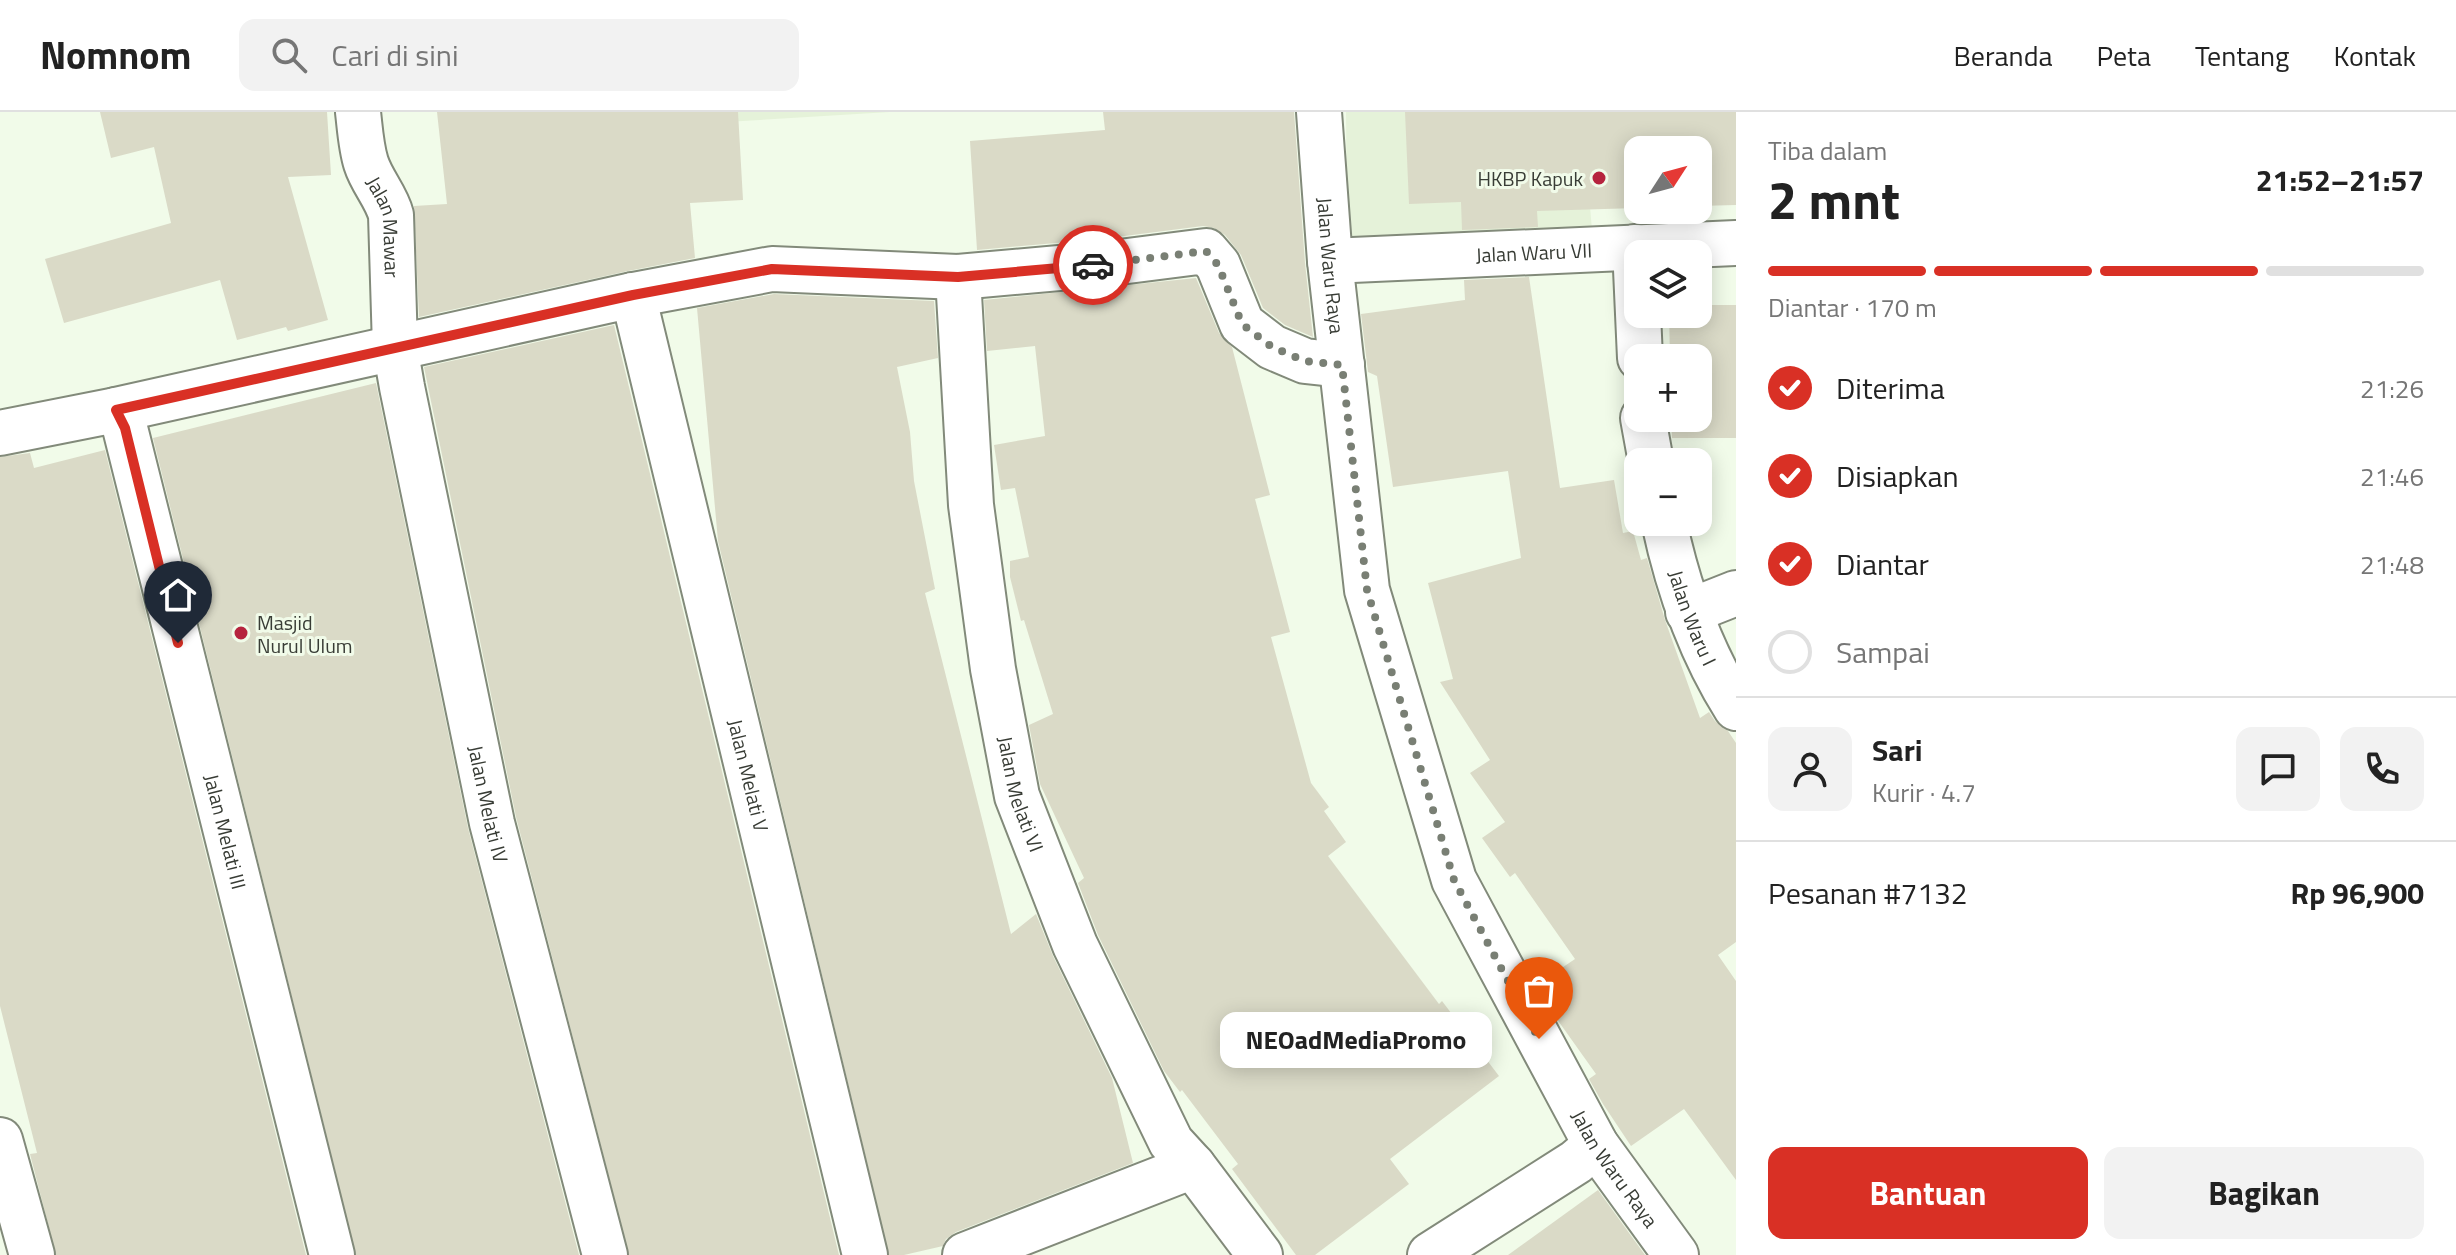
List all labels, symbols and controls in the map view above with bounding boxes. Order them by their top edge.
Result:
search box [239,19,799,91]
text: Nomnom [40,26,191,84]
text: Cari di sini [331,32,458,78]
icon: search [267,33,311,77]
text: Beranda [1954,34,2053,77]
text: Peta [2097,34,2151,77]
text: Tentang [2195,34,2289,77]
text: Kontak [2333,34,2416,77]
text: Tiba dalam [1768,131,1887,170]
north arrow [1624,136,1712,224]
map controls [1624,136,1712,536]
text: 21:52–21:57 [2256,157,2424,203]
text: 2 mnt [1768,160,1900,239]
place label: HKBP Kapuk [1477,163,1583,194]
marker: HKBP Kapuk [1590,169,1608,187]
street label: Jalan Mawar [359,170,408,278]
street label: Jalan Waru Raya [1310,196,1354,335]
courier [1053,225,1133,305]
street label: Jalan Waru VII [1475,234,1593,270]
button: layers [1624,240,1712,328]
icon: car [1071,243,1115,287]
text: Diantar · 170 m [1768,288,1937,327]
button: + [1624,344,1712,432]
text: Diterima [1836,365,1945,411]
icon: check [1768,366,1812,410]
text: 21:26 [2360,369,2424,408]
button: − [1624,448,1712,536]
text: Disiapkan [1836,453,1959,499]
icon: check [1768,454,1812,498]
text: 21:46 [2360,457,2424,496]
text: Diantar [1836,541,1929,587]
icon: check [1768,542,1812,586]
text: 21:48 [2360,545,2424,584]
pin [144,561,212,643]
street label: Jalan Waru I [1661,566,1725,671]
icon: home [156,573,200,617]
place label: Masjid Nurul Ulum [257,607,353,661]
marker: Masjid Nurul Ulum [232,624,250,642]
text: Sampai [1836,629,1930,675]
street label: Jalan Melati V [721,716,778,835]
button: person [1768,727,1852,811]
text: Sari [1872,727,1923,773]
button: chat [2236,727,2320,811]
button: phone [2340,727,2424,811]
street label: Jalan Melati VI [990,733,1053,856]
street label: Jalan Melati IV [461,742,517,866]
street label: Jalan Melati III [197,771,255,892]
text: Kurir · 4.7 [1872,773,1976,812]
text: Pesanan #7132 [1768,870,1968,916]
text: Rp 96,900 [2291,870,2424,916]
pin [1505,957,1573,1039]
icon: bag [1517,969,1561,1013]
callout: NEOadMediaPromo [1219,1011,1491,1067]
text: NEOadMediaPromo [1246,1020,1466,1059]
street label: Jalan Waru Raya [1564,1104,1666,1234]
button: Bantuan [1768,1147,2088,1239]
button: Bagikan [2104,1147,2424,1239]

